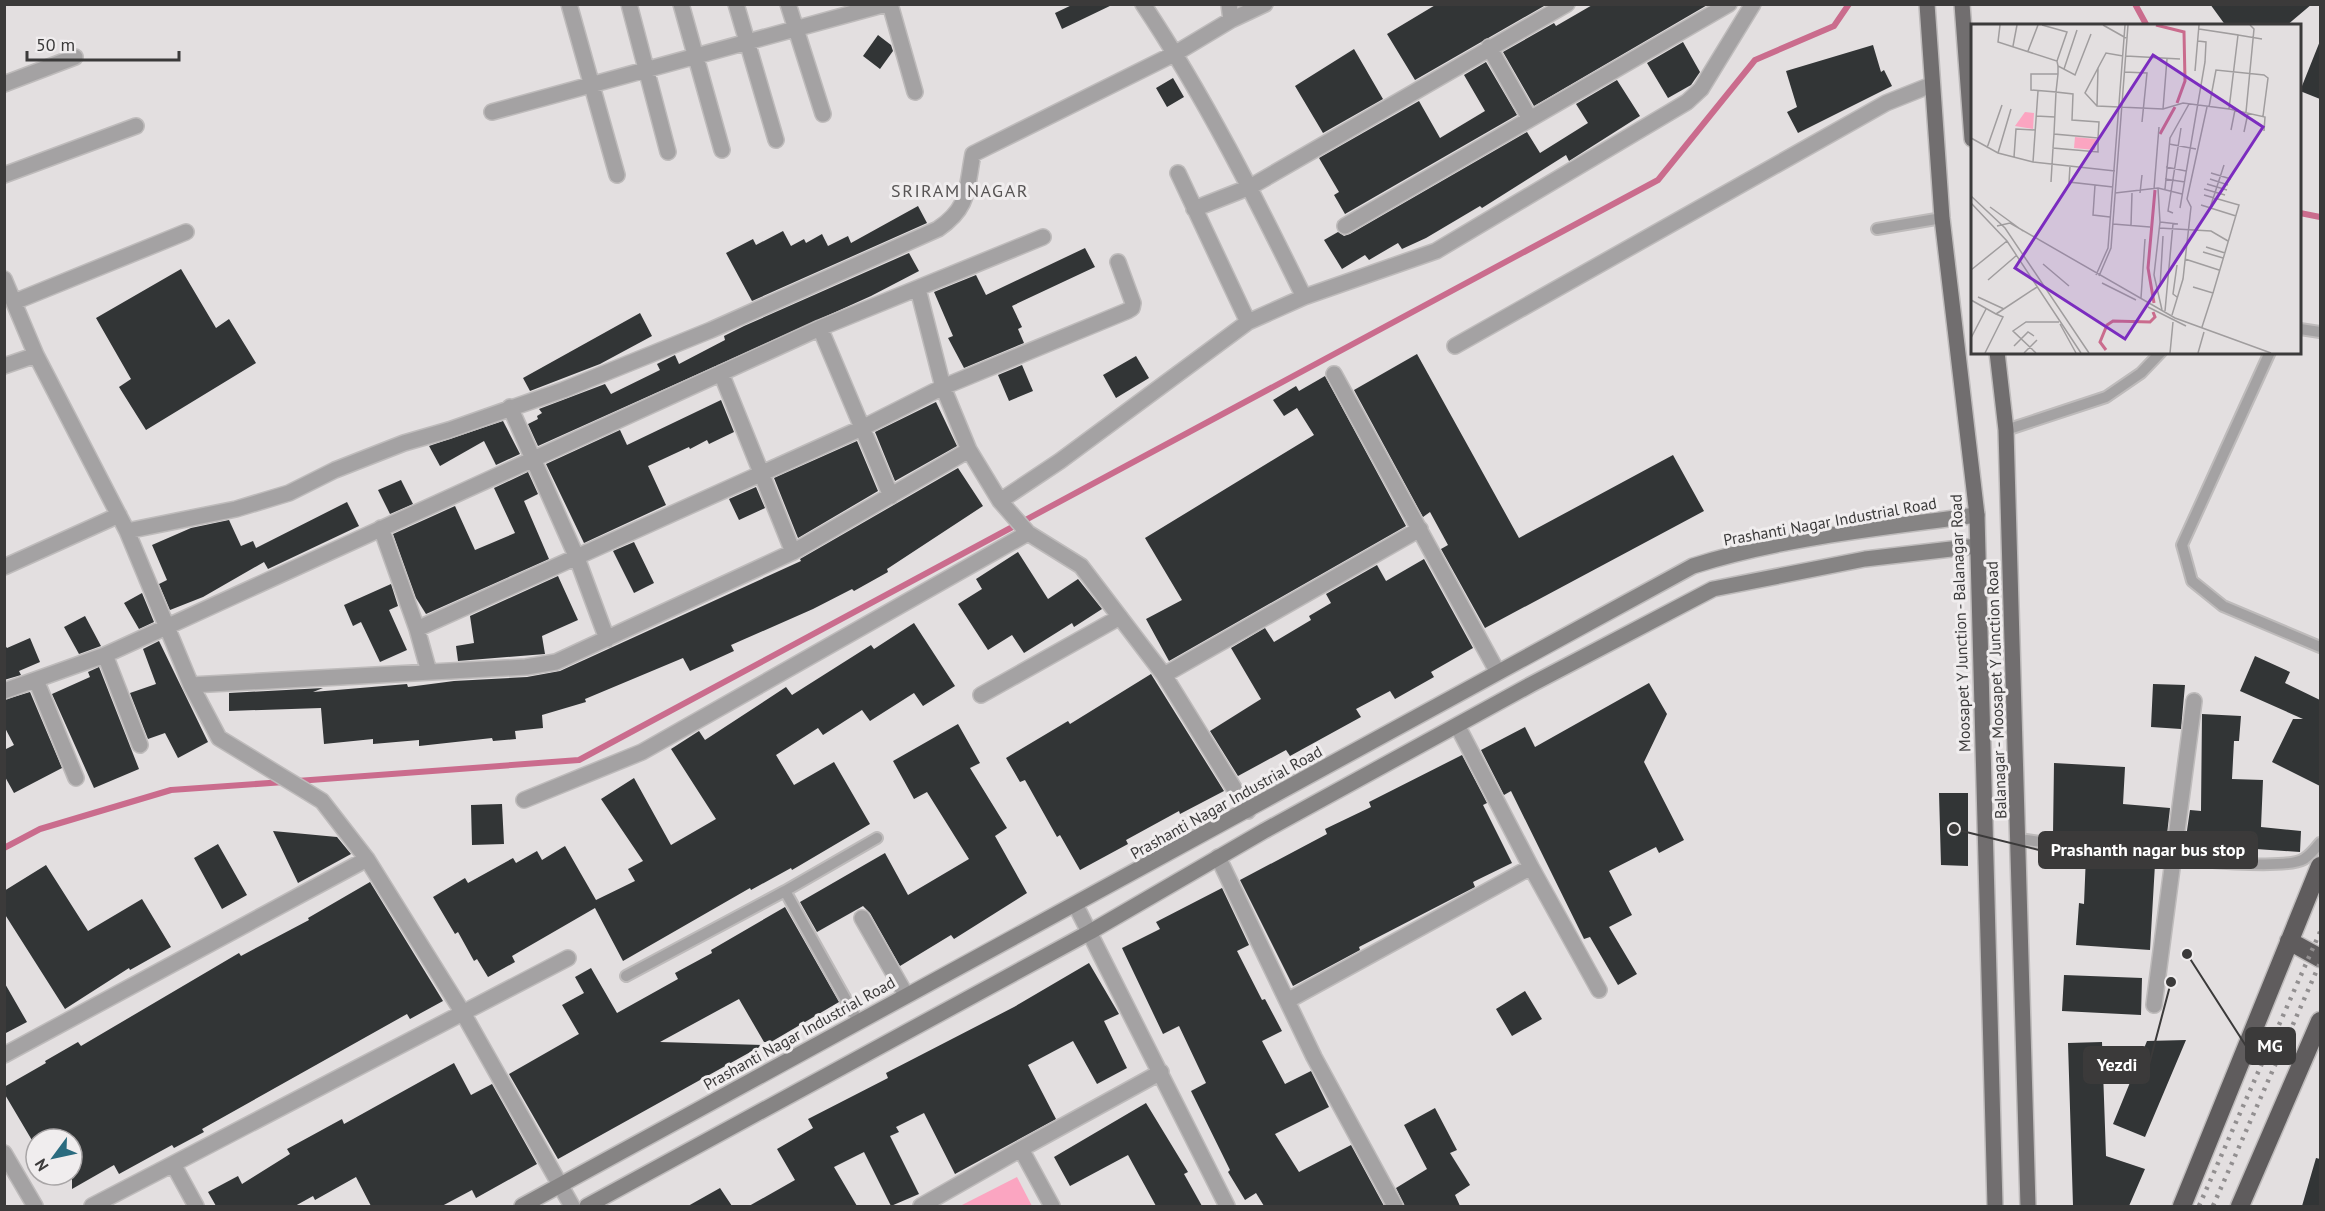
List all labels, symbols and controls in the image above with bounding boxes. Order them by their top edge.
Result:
scale bar [27,24,178,62]
inset map [1971,24,2301,354]
text: 50 m [36,33,75,56]
district label: SRIRAM NAGAR [891,179,1029,202]
street label: Prashanti Nagar Industrial Road [1722,492,1938,550]
street label: Moosapet Y Junction - Balanagar Road [1946,494,1974,752]
street label: Balanagar - Moosapet Y Junction Road [1982,561,2010,819]
street label: Prashanti Nagar Industrial Road [1127,741,1325,863]
callout: Prashanth nagar bus stop [2039,832,2257,868]
text: Prashanth nagar bus stop [2051,838,2246,861]
street label: Prashanti Nagar Industrial Road [700,972,898,1094]
callout: MG [2246,1028,2295,1064]
text: MG [2257,1034,2283,1057]
callout: Yezdi [2084,1047,2149,1083]
text: Yezdi [2096,1053,2137,1076]
north arrow [24,1127,84,1187]
text: N [30,1155,53,1175]

